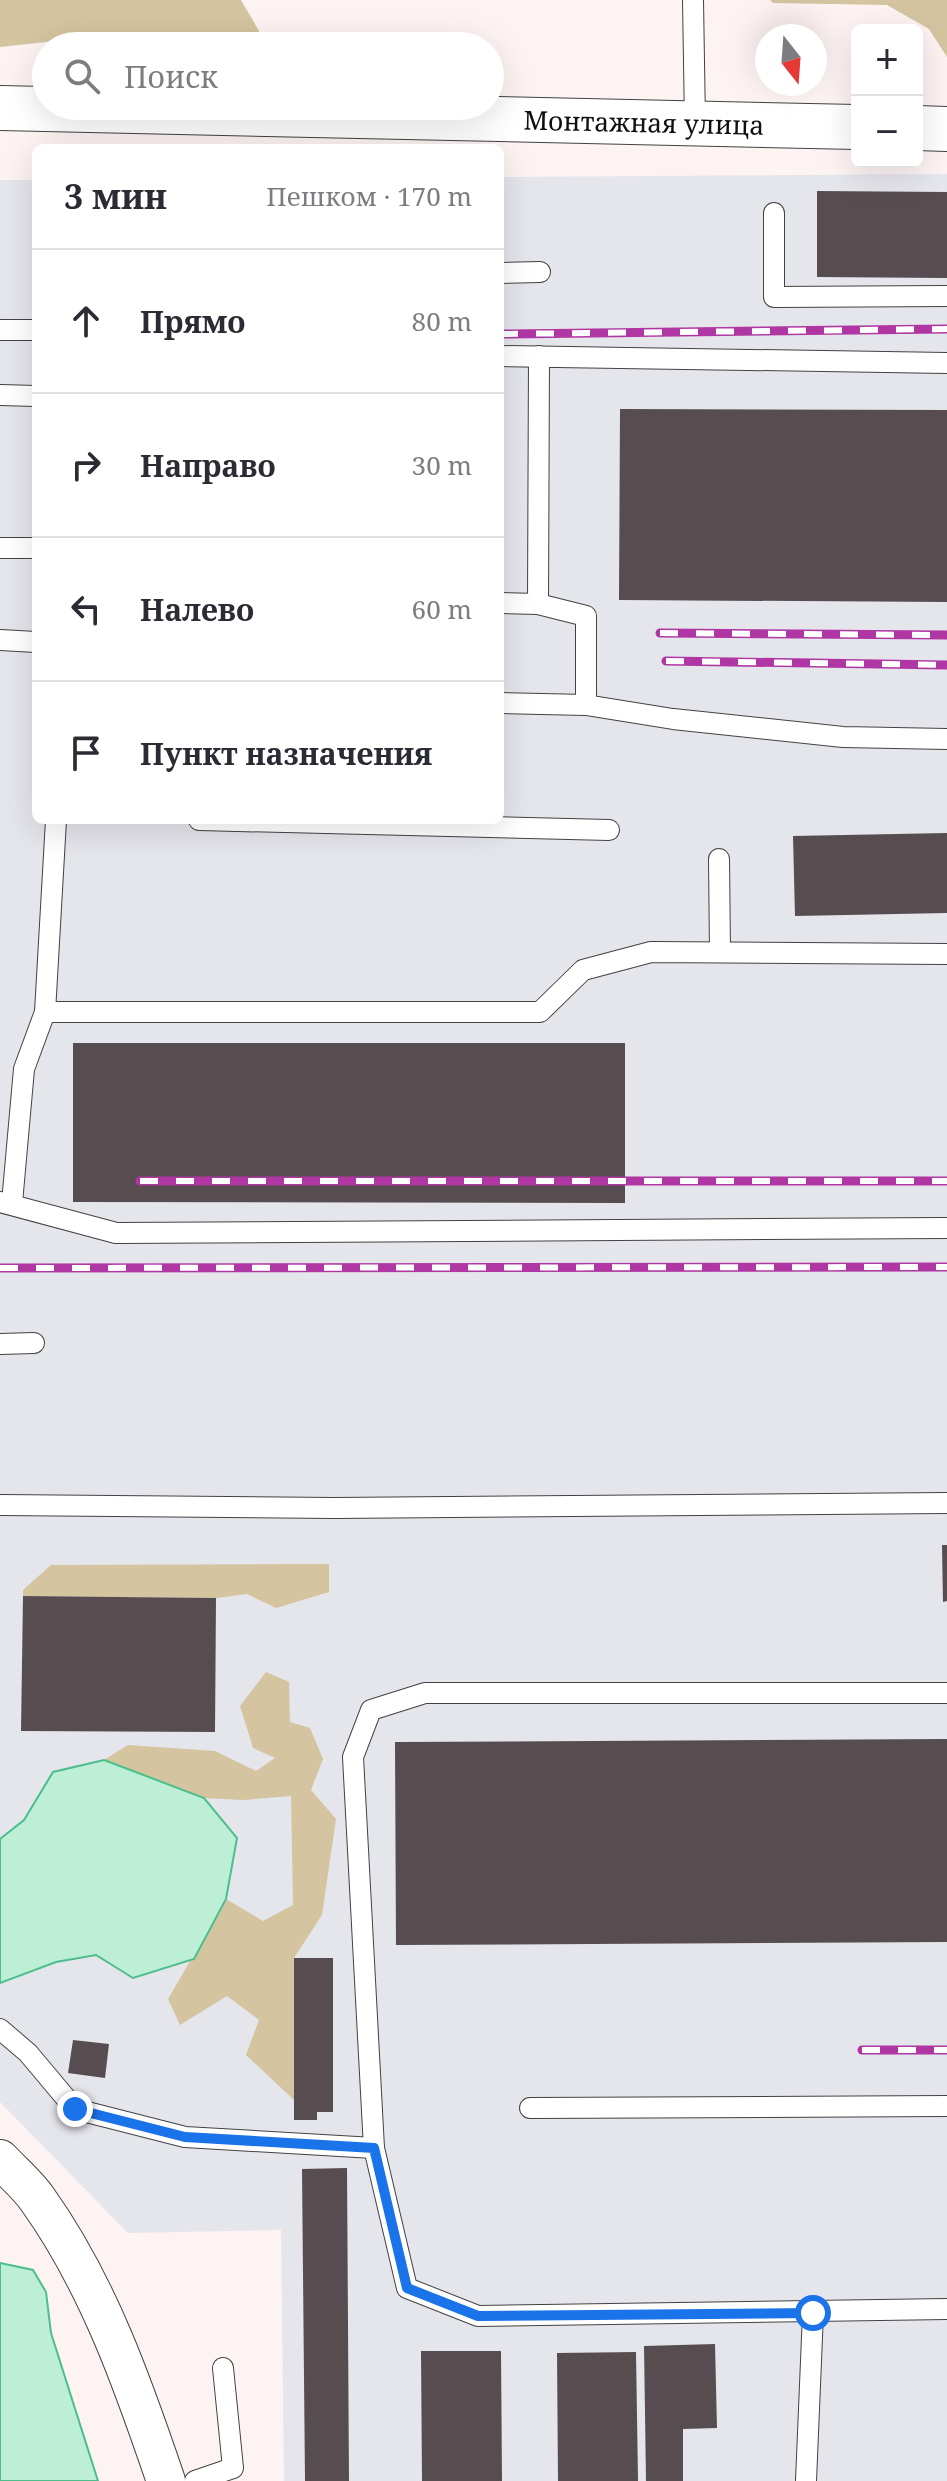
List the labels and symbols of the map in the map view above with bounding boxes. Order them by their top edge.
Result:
north arrow [755,24,827,96]
street label: Монтажная улица [523,102,765,143]
route end [57,2091,93,2127]
route start [795,2295,831,2331]

